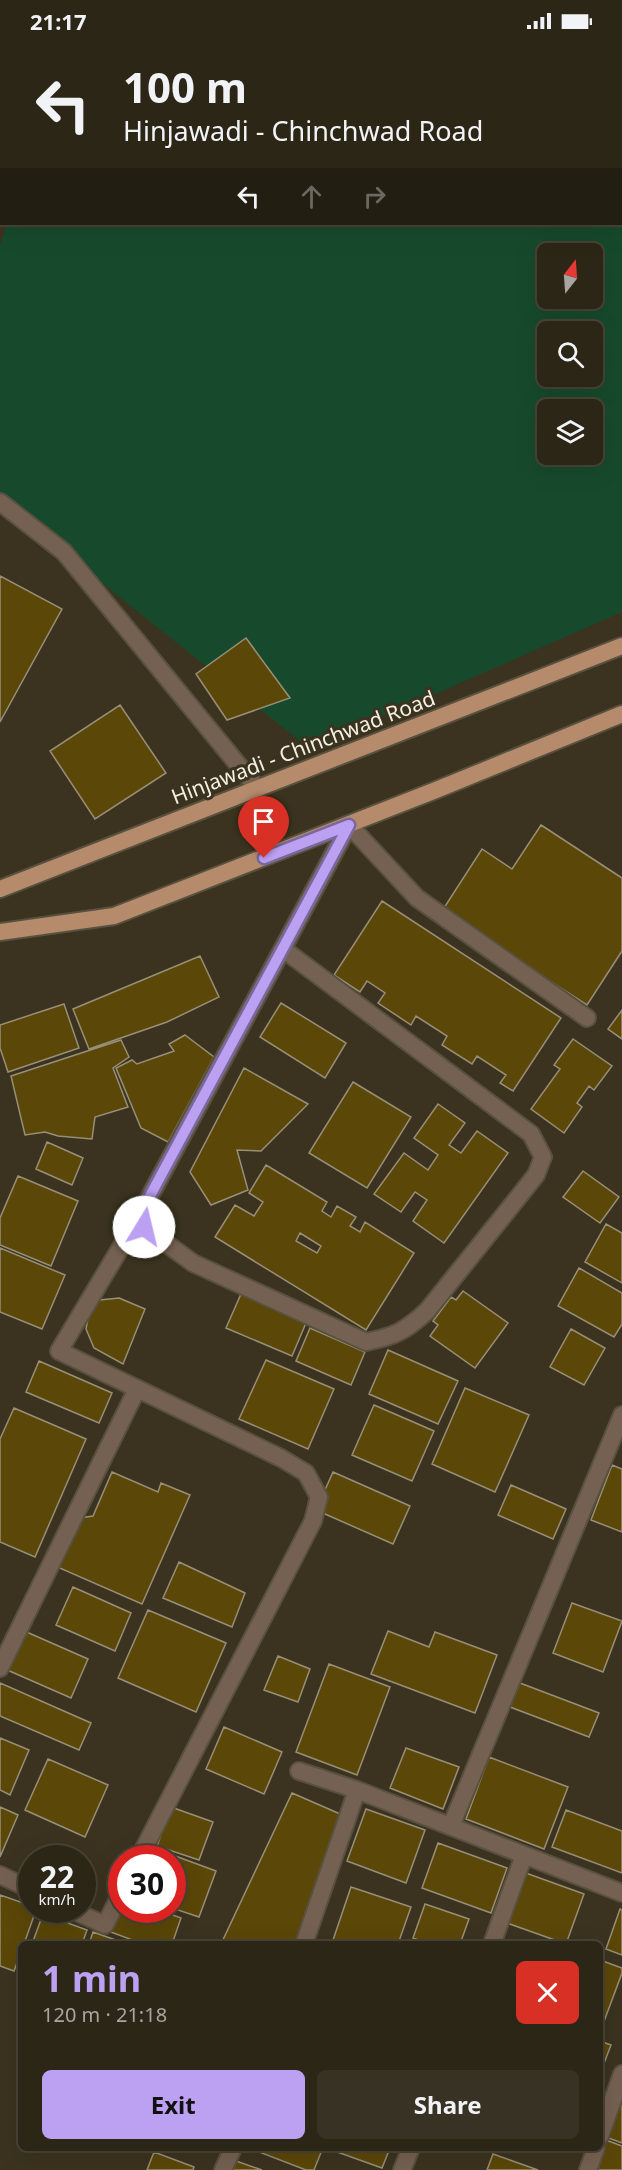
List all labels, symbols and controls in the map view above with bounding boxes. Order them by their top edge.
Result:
text: 21:17 [30,6,87,36]
text: 100 m [123,58,247,115]
icon: left [24,66,102,144]
text: Hinjawadi - Chinchwad Road [123,112,483,149]
icon: left [232,180,265,213]
icon: ahead [295,180,328,213]
icon: right [358,180,391,213]
north arrow [537,243,603,309]
map controls [537,243,603,465]
button: search [537,321,603,387]
button: layers [537,399,603,465]
street label: Hinjawadi - Chinchwad Road [167,684,439,810]
pin [238,796,289,858]
icon: arrive [247,805,280,838]
position arrow [112,1195,176,1259]
speed limit sign: 30 [108,1845,186,1923]
text: 22 [40,1856,74,1897]
text: km/h [39,1889,75,1909]
text: 1 min [42,1954,141,2003]
button: close [516,1961,579,2024]
text: 120 m · 21:18 [42,2001,167,2028]
button: Exit [42,2070,305,2139]
button: Share [317,2070,579,2139]

